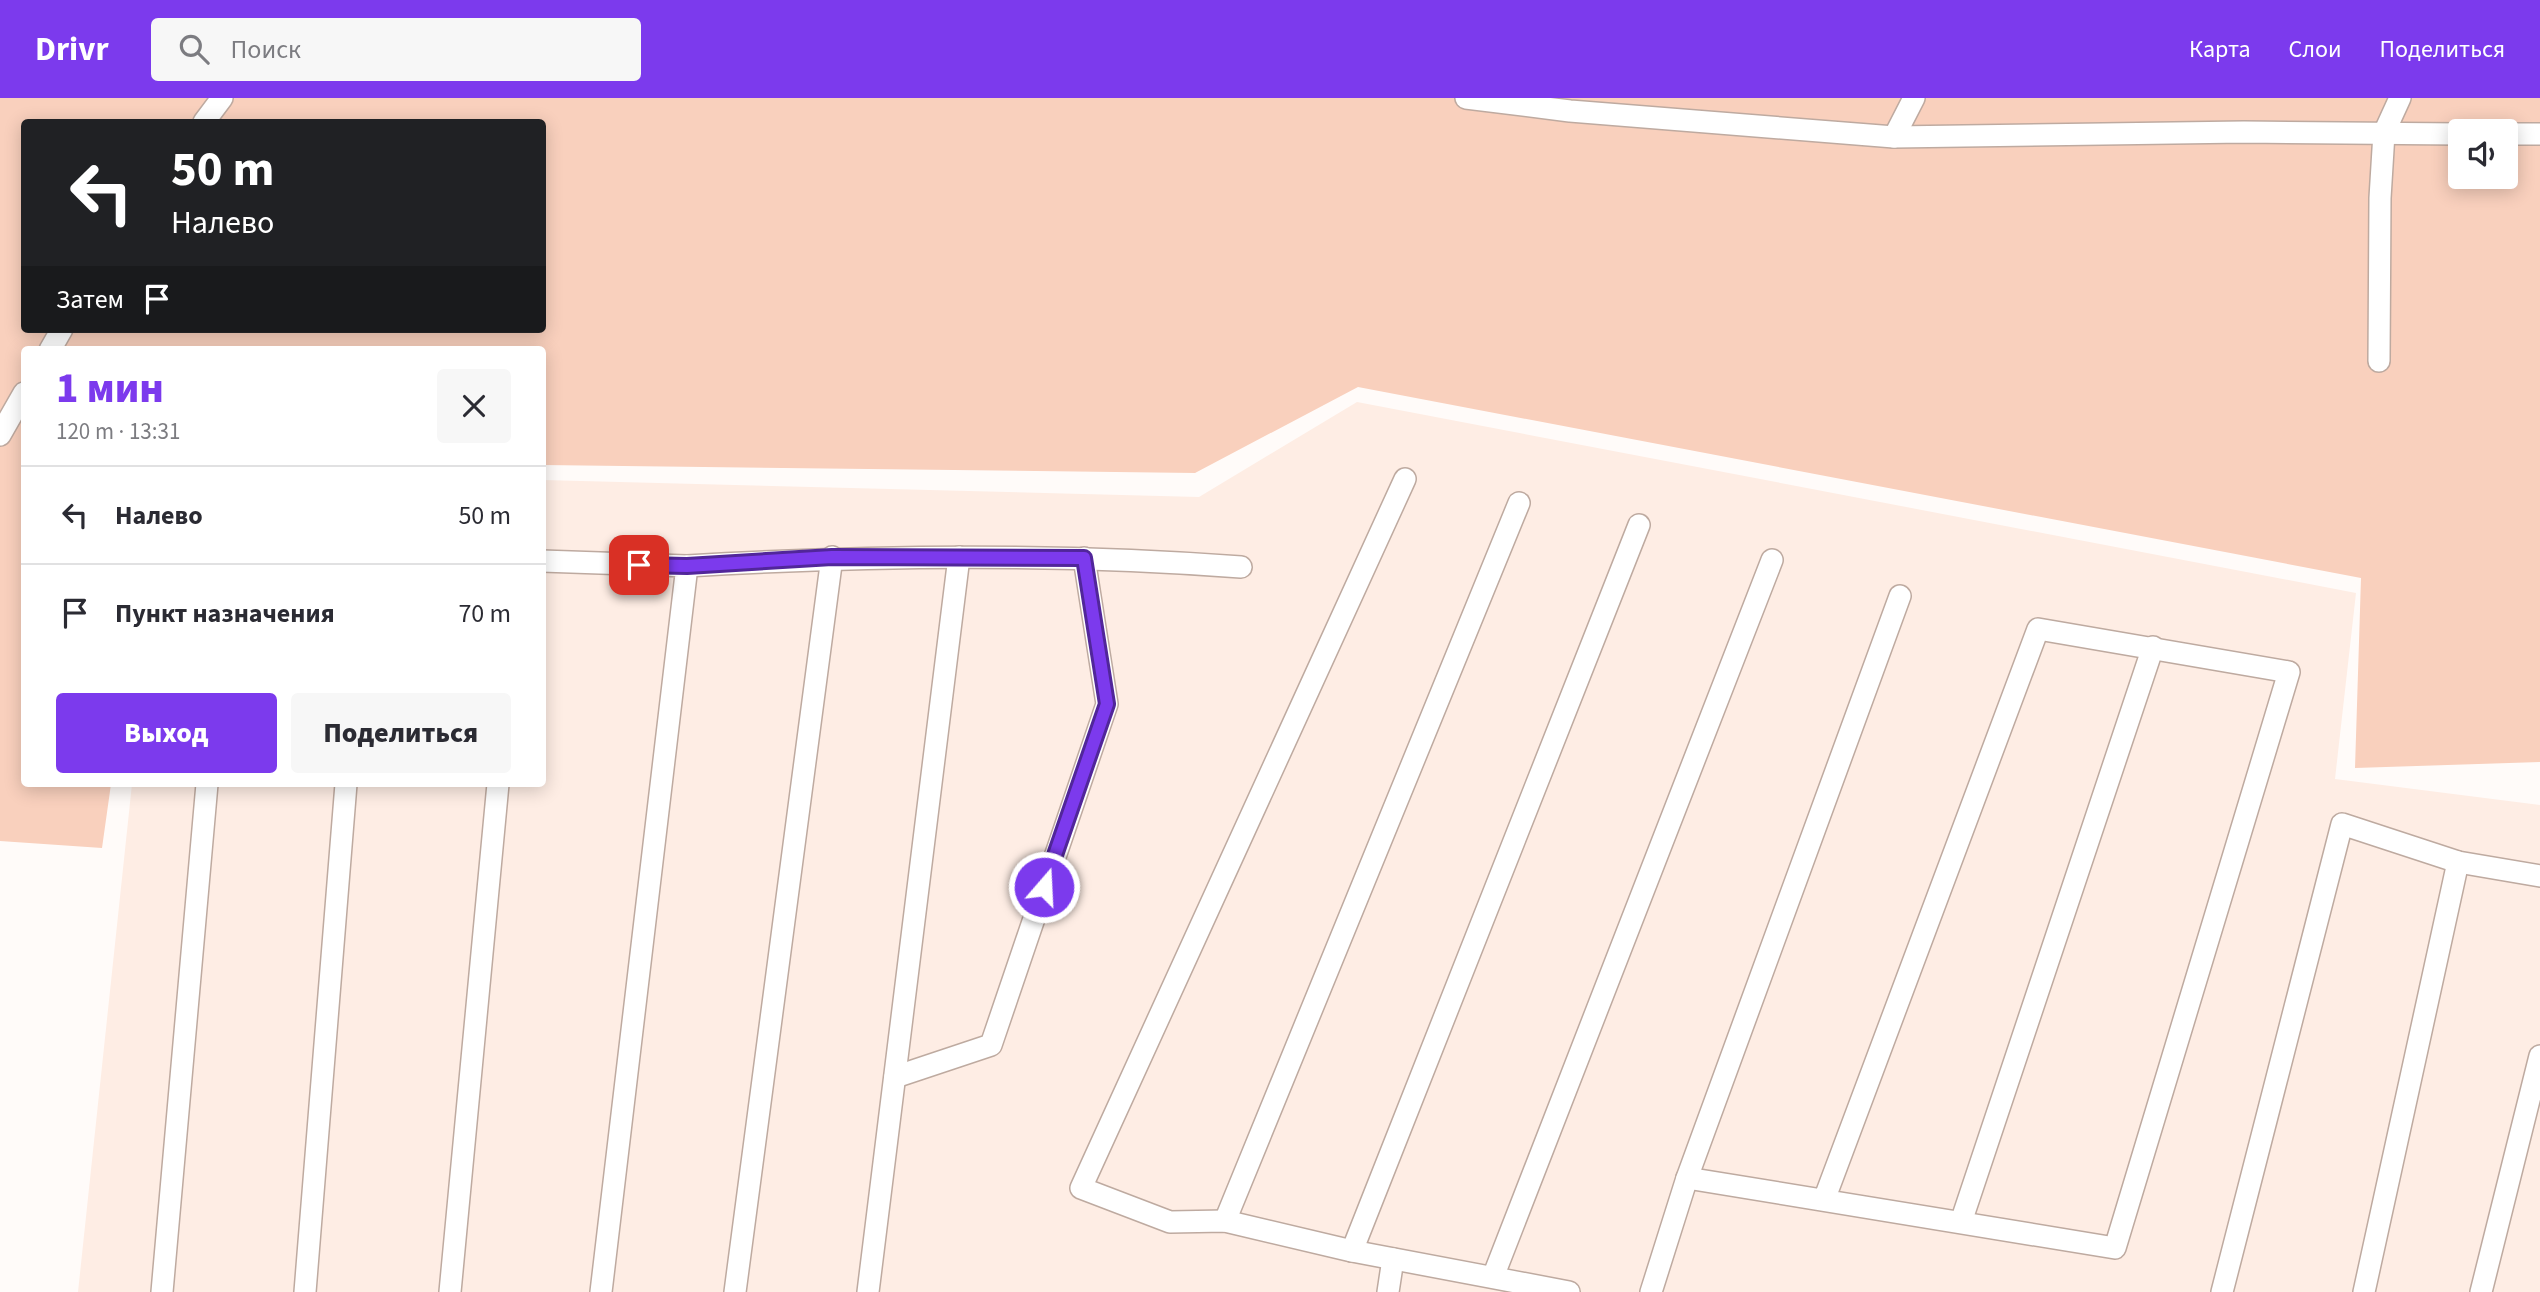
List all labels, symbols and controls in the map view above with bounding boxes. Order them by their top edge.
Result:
search box [151,18,641,81]
text: Drivr [35,26,109,73]
icon: search [175,30,213,68]
text: Поиск [231,31,301,68]
text: Карта [2189,32,2251,67]
text: Слои [2289,32,2342,67]
text: Поделиться [2380,32,2505,67]
map controls [2448,119,2518,189]
button: sound [2448,119,2518,189]
text: 50 m [171,135,275,205]
icon: left [56,147,147,238]
text: Налево [171,200,274,246]
icon: arrive [138,280,176,318]
text: Затем [56,281,124,318]
text: 1 мин [56,359,164,419]
button: close [437,369,511,443]
text: 120 m · 13:31 [56,415,180,448]
icon: left [56,496,94,534]
text: Налево [115,497,203,534]
text: 50 m [458,497,511,534]
pin [609,535,669,595]
icon: arrive [620,546,658,584]
icon: arrive [56,594,94,632]
text: Пункт назначения [115,595,335,632]
text: 70 m [458,595,511,632]
button: Выход [56,693,277,773]
button: Поделиться [291,693,511,773]
position arrow [1007,850,1081,924]

